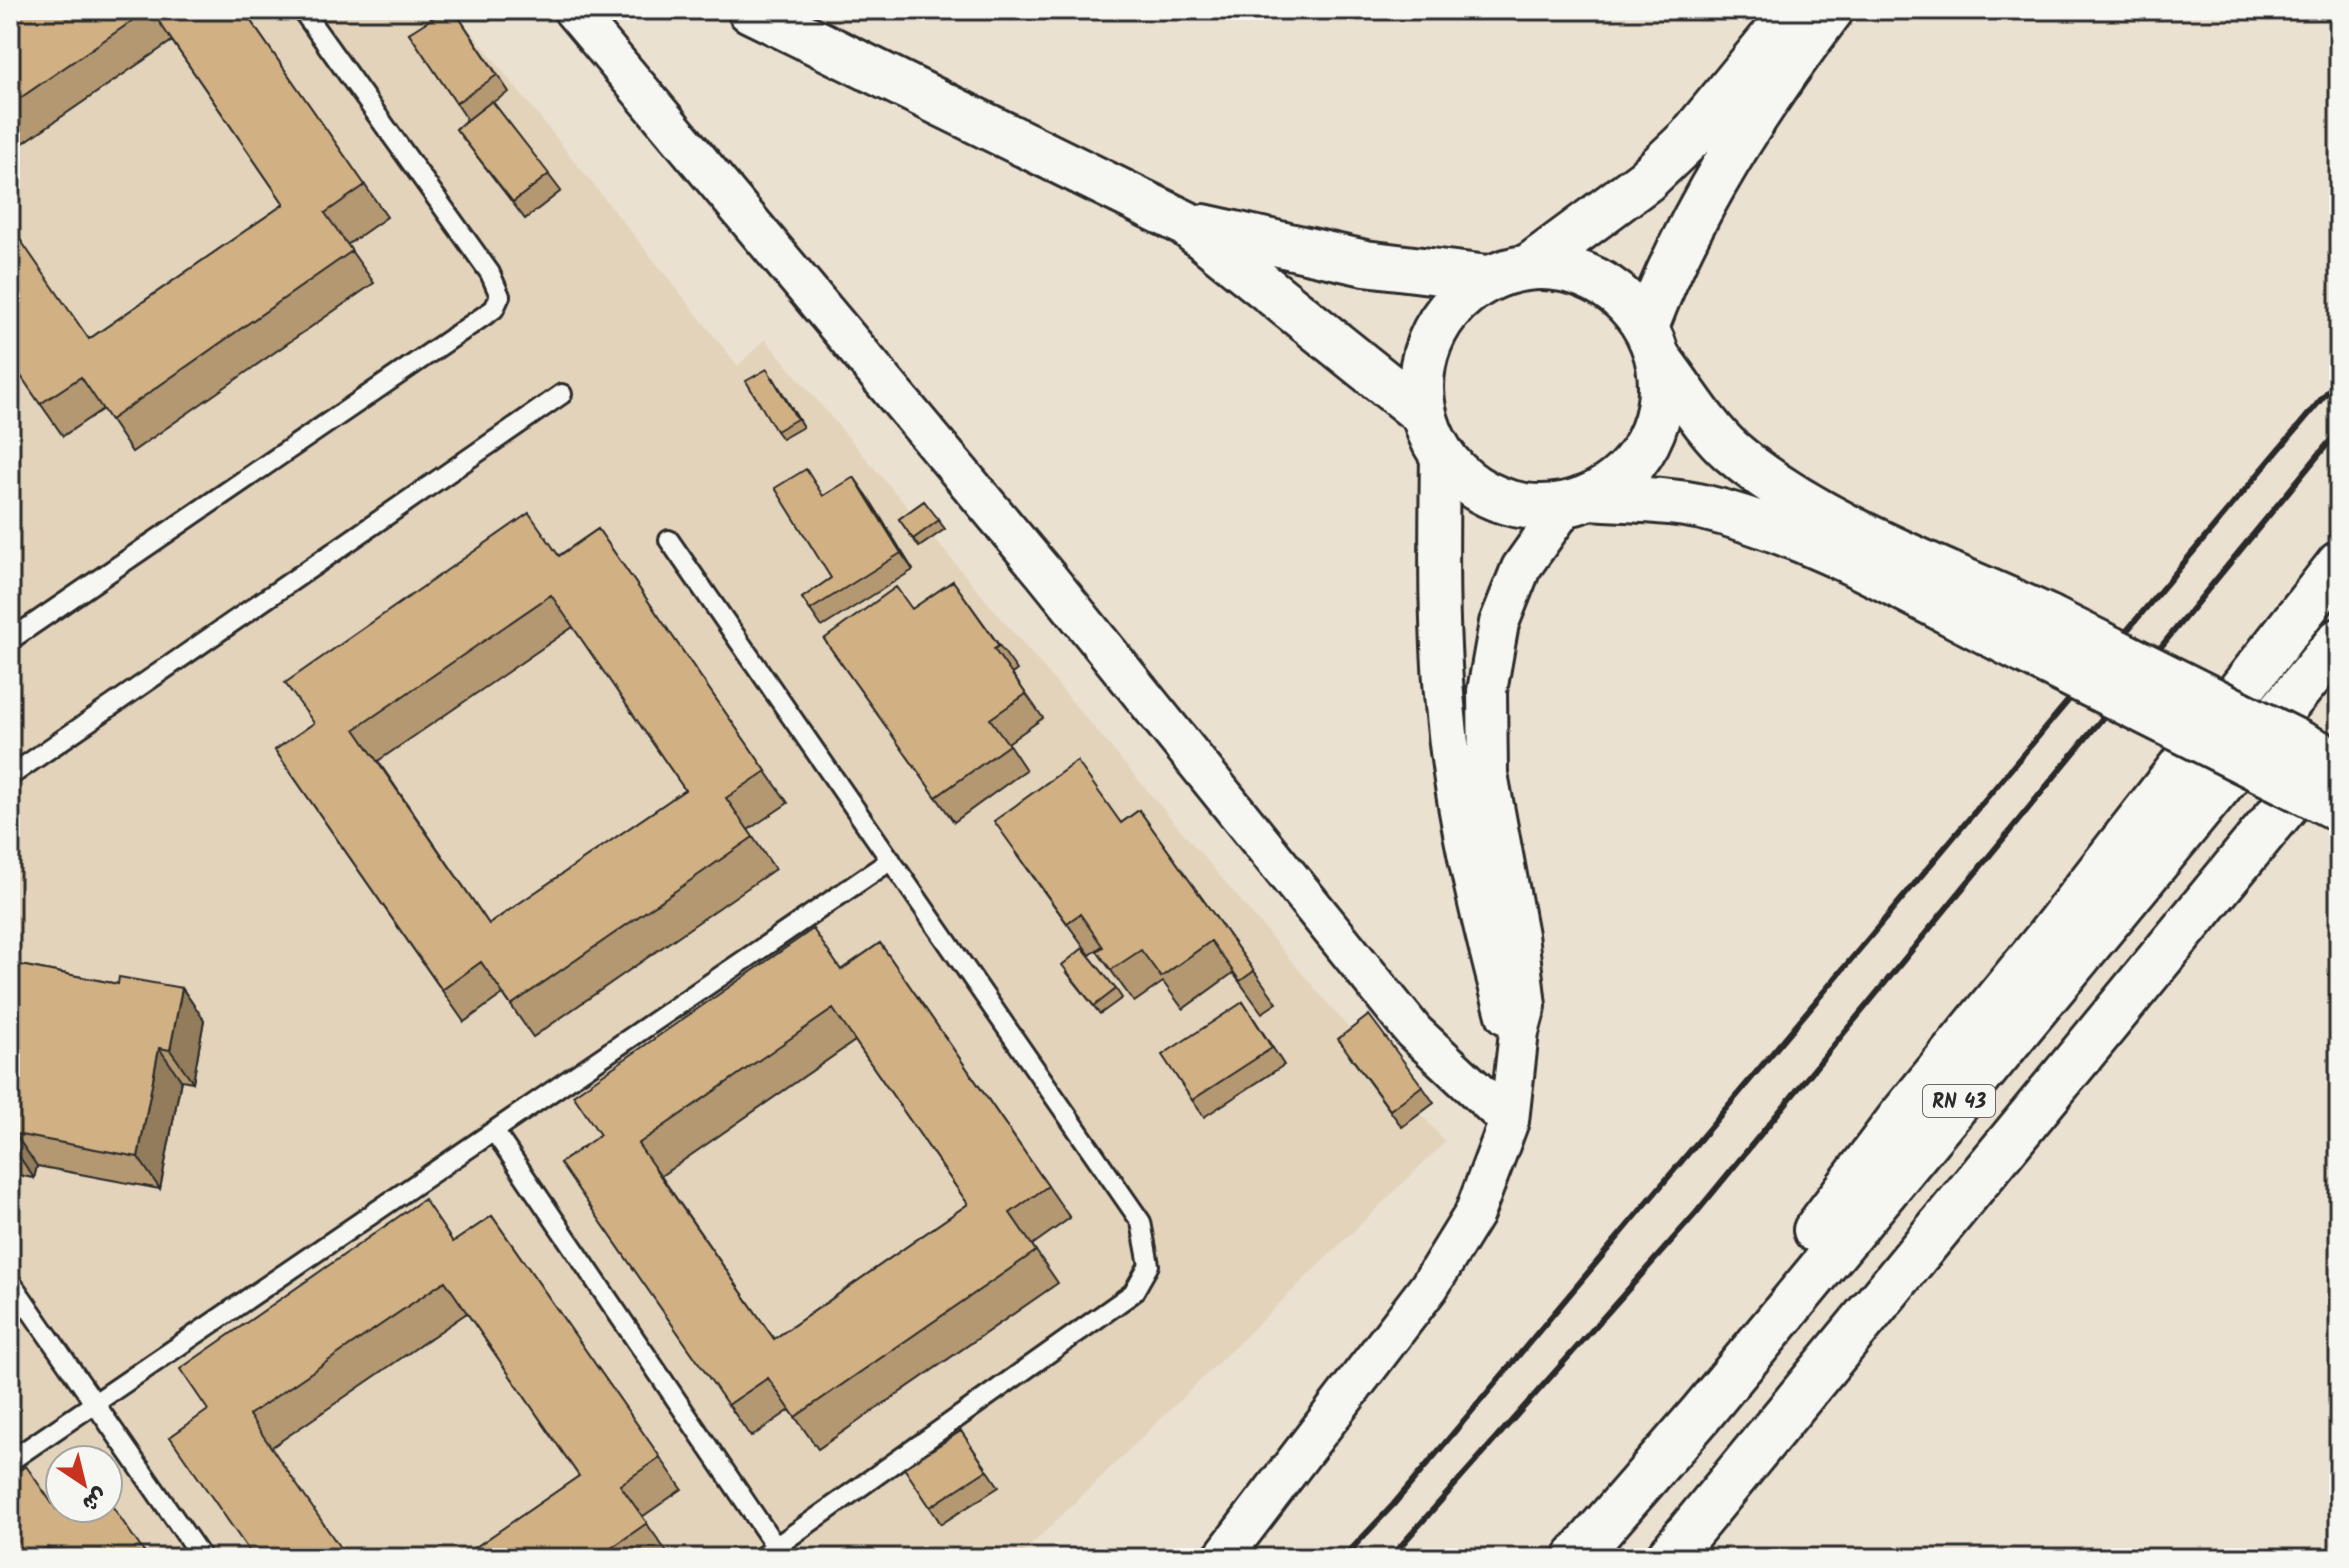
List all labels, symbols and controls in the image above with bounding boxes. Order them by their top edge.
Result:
road number: RN 43 [1923,1085,1995,1117]
north arrow [44,1444,124,1524]
text: ش [74,1477,114,1520]

